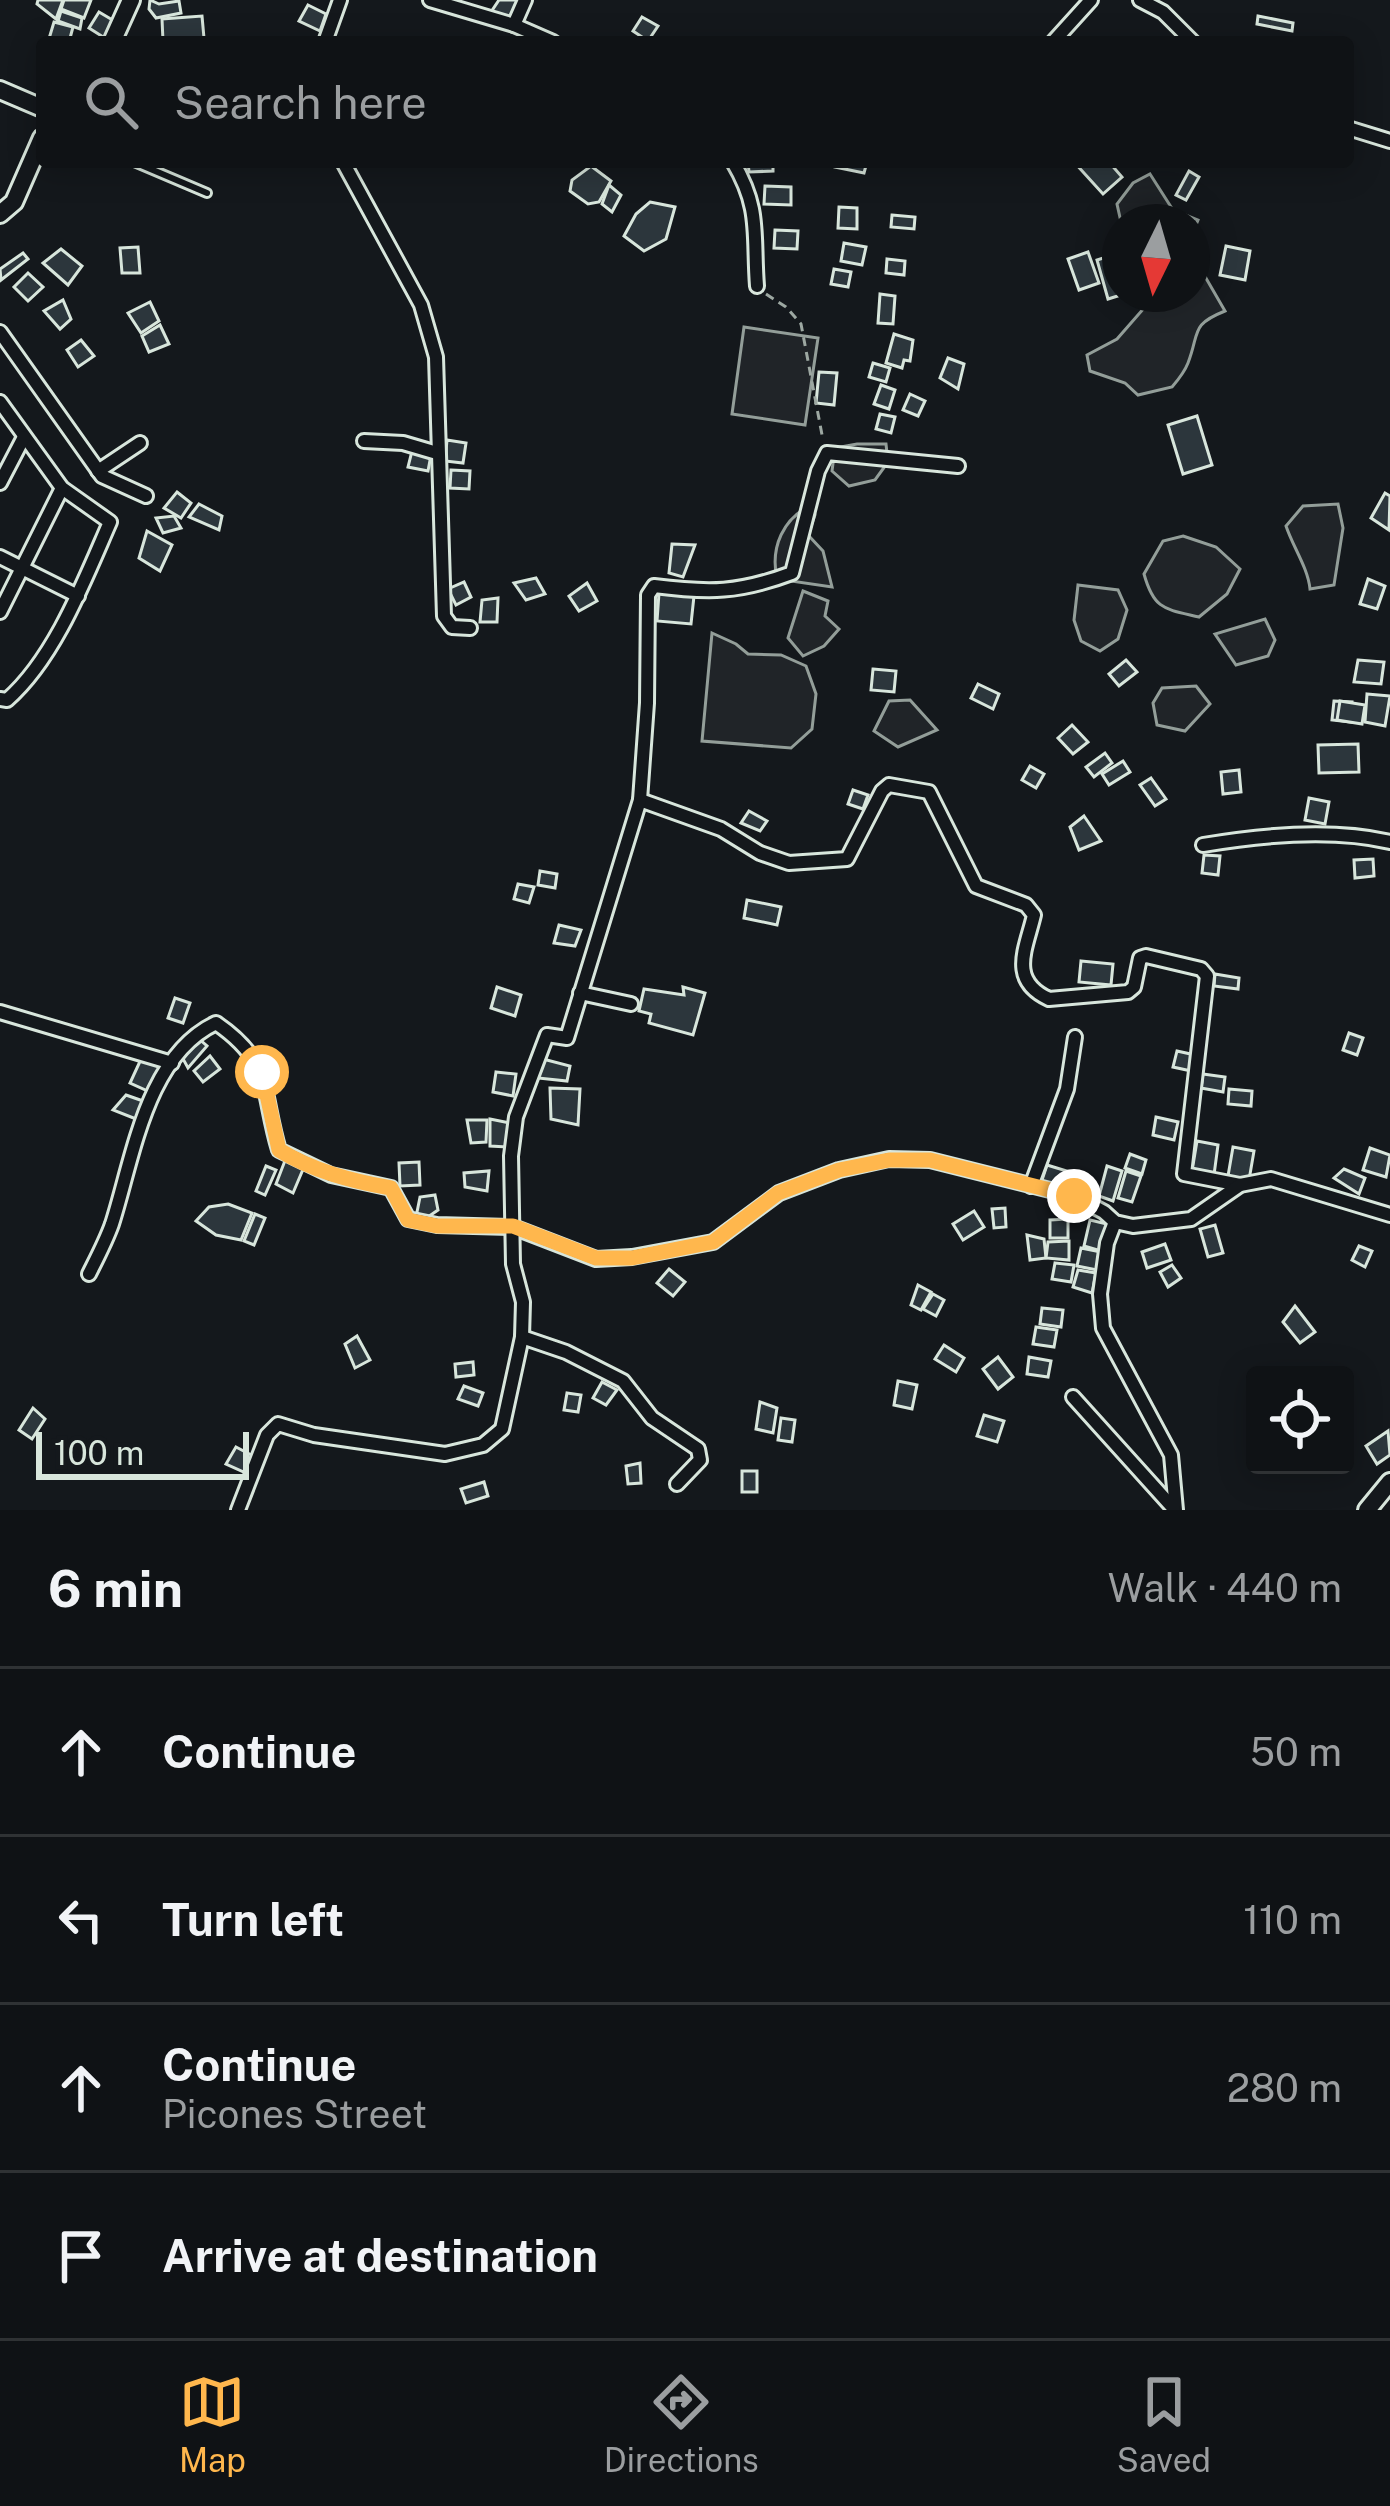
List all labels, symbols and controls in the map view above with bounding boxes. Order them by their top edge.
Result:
search box [36,36,1354,168]
icon: search [78,69,144,135]
text: Search here [174,76,427,129]
north arrow [1102,204,1210,312]
route start [235,1045,289,1099]
route end [1047,1169,1101,1223]
map controls [1246,1366,1354,1474]
button: locate [1246,1366,1354,1474]
scale bar [36,1426,249,1479]
text: 100 m [54,1434,144,1472]
text: 6 min [48,1559,183,1618]
text: Walk · 440 m [1108,1565,1342,1611]
icon: ahead [48,1719,114,1785]
text: Continue [162,1725,356,1778]
text: 50 m [1250,1729,1342,1775]
icon: left [48,1887,114,1953]
text: Turn left [162,1893,344,1946]
text: 110 m [1243,1897,1342,1943]
text: Continue [162,2038,356,2091]
icon: ahead [48,2055,114,2121]
text: 280 m [1227,2065,1342,2111]
text: Picones Street [162,2091,427,2137]
icon: arrive [48,2223,114,2289]
text: Arrive at destination [162,2229,598,2282]
tab: Map [179,2369,246,2479]
tab: Directions [604,2369,759,2479]
tab: Saved [1117,2369,1211,2479]

